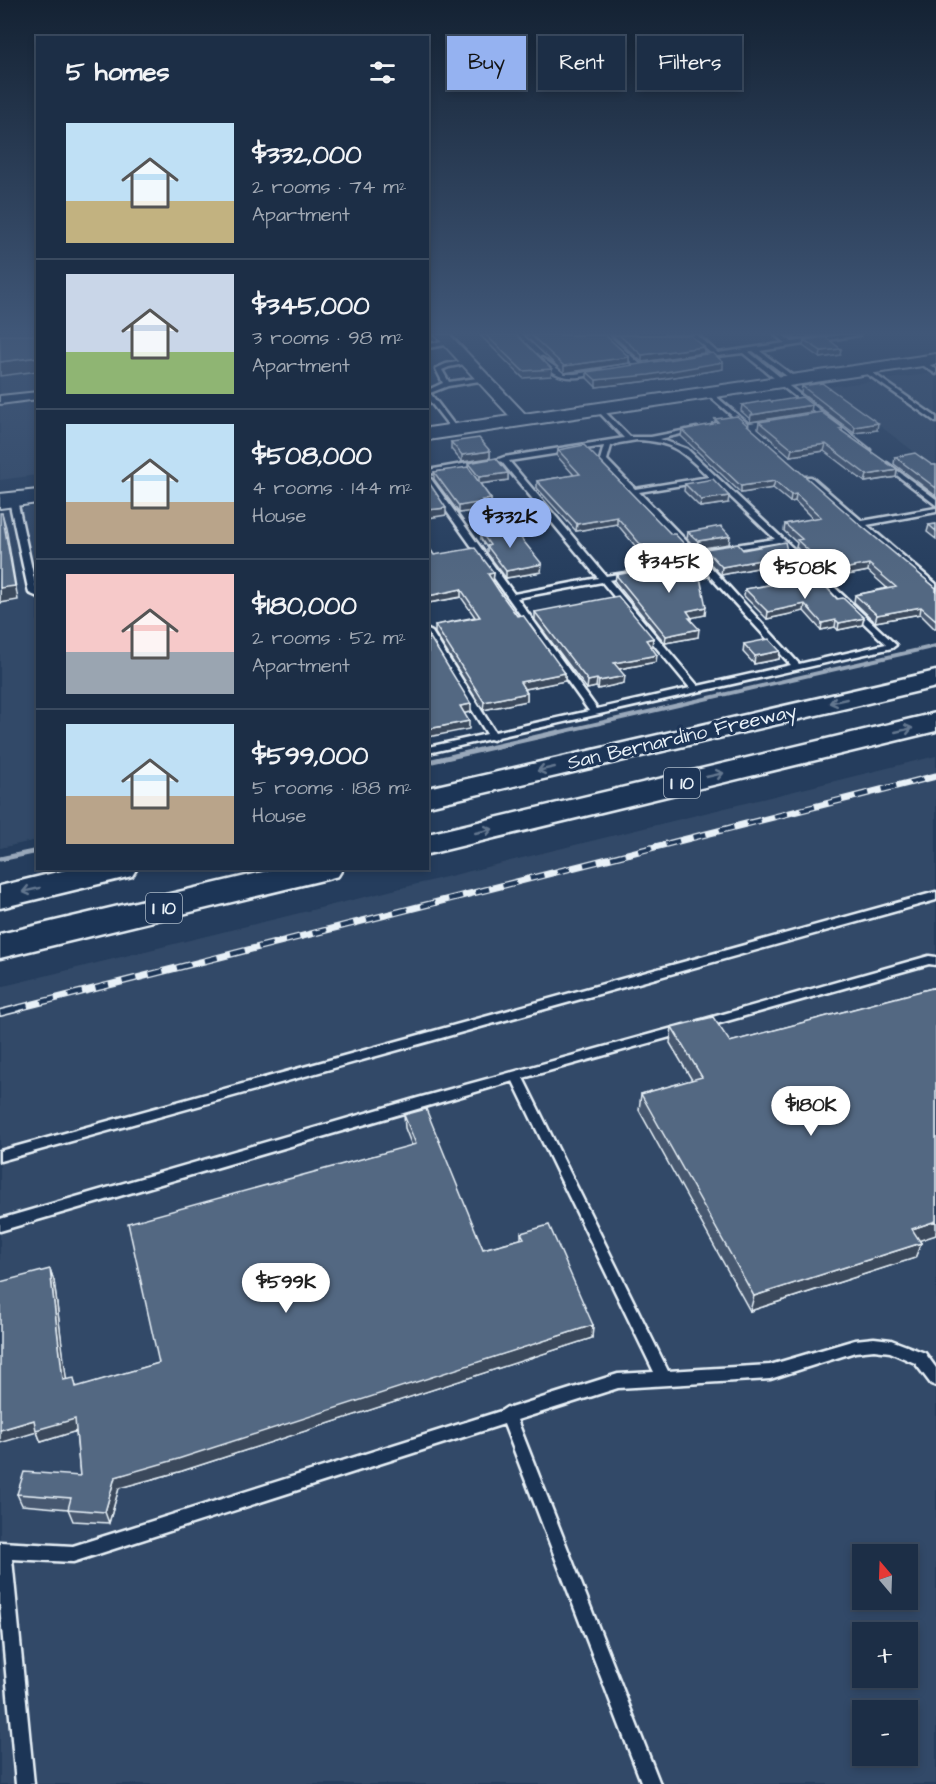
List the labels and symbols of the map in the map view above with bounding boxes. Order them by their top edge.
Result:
pin: $332K [468,498,552,549]
pin: $345K [627,543,711,594]
pin: $508K [763,549,847,600]
one-way arrow [829,696,848,707]
street label: San Bernardino Freeway [564,697,800,778]
one-way arrow [895,723,914,735]
one-way arrow [536,764,555,776]
road number: I 10 [664,768,700,798]
one-way arrow [705,769,724,781]
one-way arrow [475,824,494,836]
one-way arrow [21,884,40,896]
road number: I 10 [146,893,182,923]
pin: $180K [769,1086,853,1137]
pin: $599K [244,1263,328,1314]
north arrow [852,1544,918,1610]

